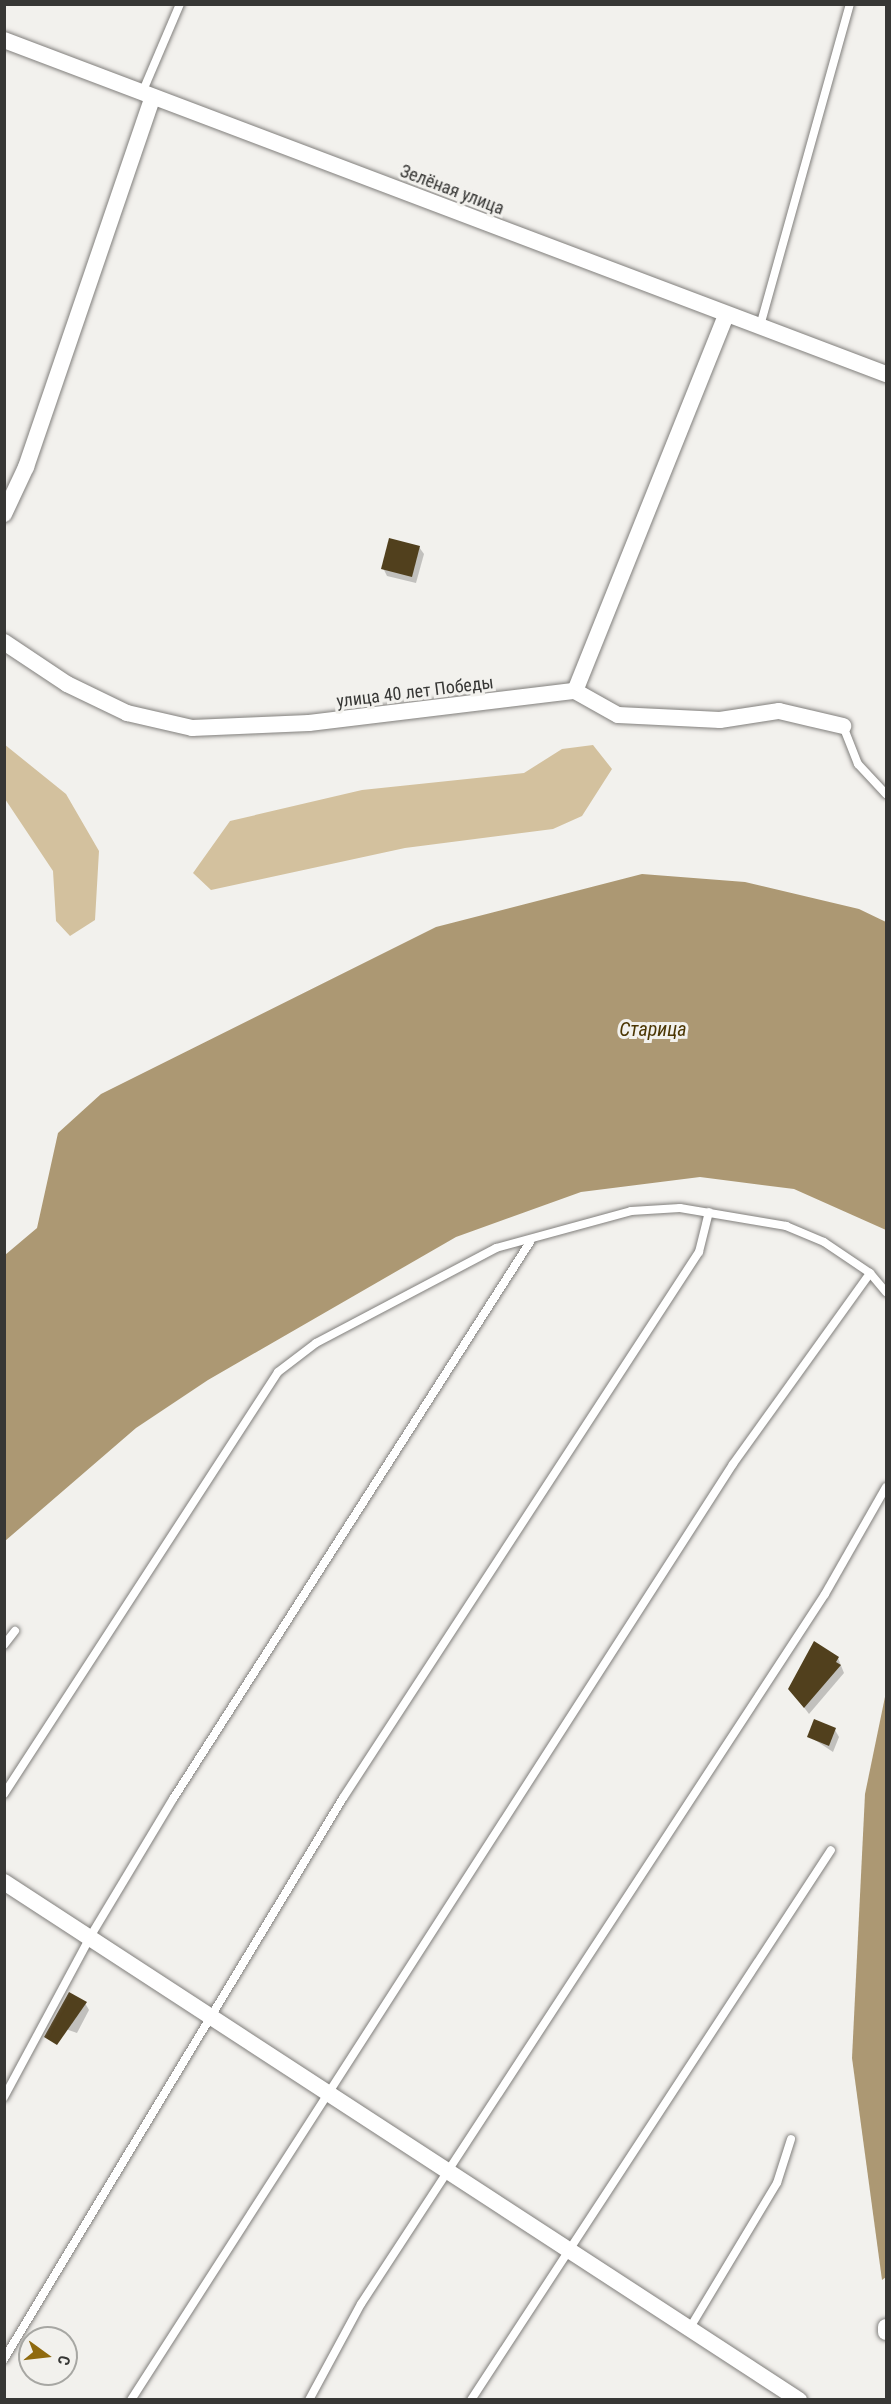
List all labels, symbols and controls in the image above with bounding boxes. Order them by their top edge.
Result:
street label: Зелёная улица [397,160,507,220]
street label: улица 40 лет Победы [335,672,495,712]
water label: Старица [619,1017,687,1041]
north arrow [18,2326,78,2386]
text: С [54,2353,74,2367]

